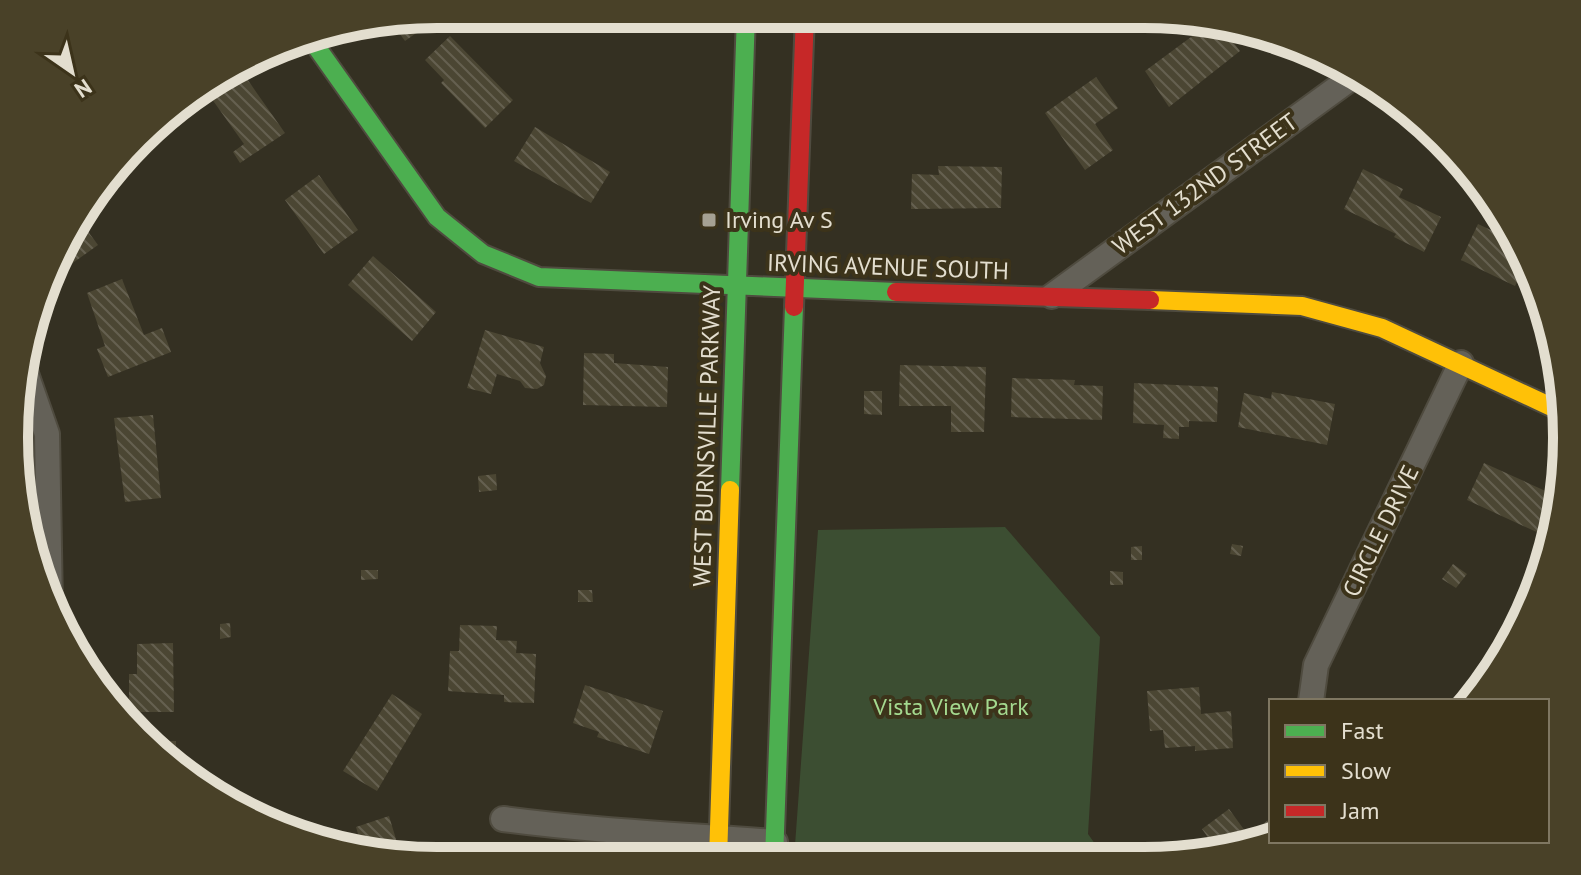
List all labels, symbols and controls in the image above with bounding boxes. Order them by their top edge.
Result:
north arrow [32,32,112,112]
text: N [69,73,97,104]
street label: WEST 132ND STREET [1106,106,1303,261]
place label: Irving Av S [725,204,833,235]
marker: Irving Av S [700,211,718,229]
street label: IRVING AVENUE SOUTH [767,247,1009,286]
street label: WEST BURNSVILLE PARKWAY [686,284,727,587]
street label: CIRCLE DRIVE [1335,460,1426,602]
park label: Vista View Park [872,691,1029,722]
legend [1269,699,1549,843]
text: Fast [1341,715,1384,746]
text: Slow [1341,755,1391,786]
text: Jam [1340,795,1379,826]

